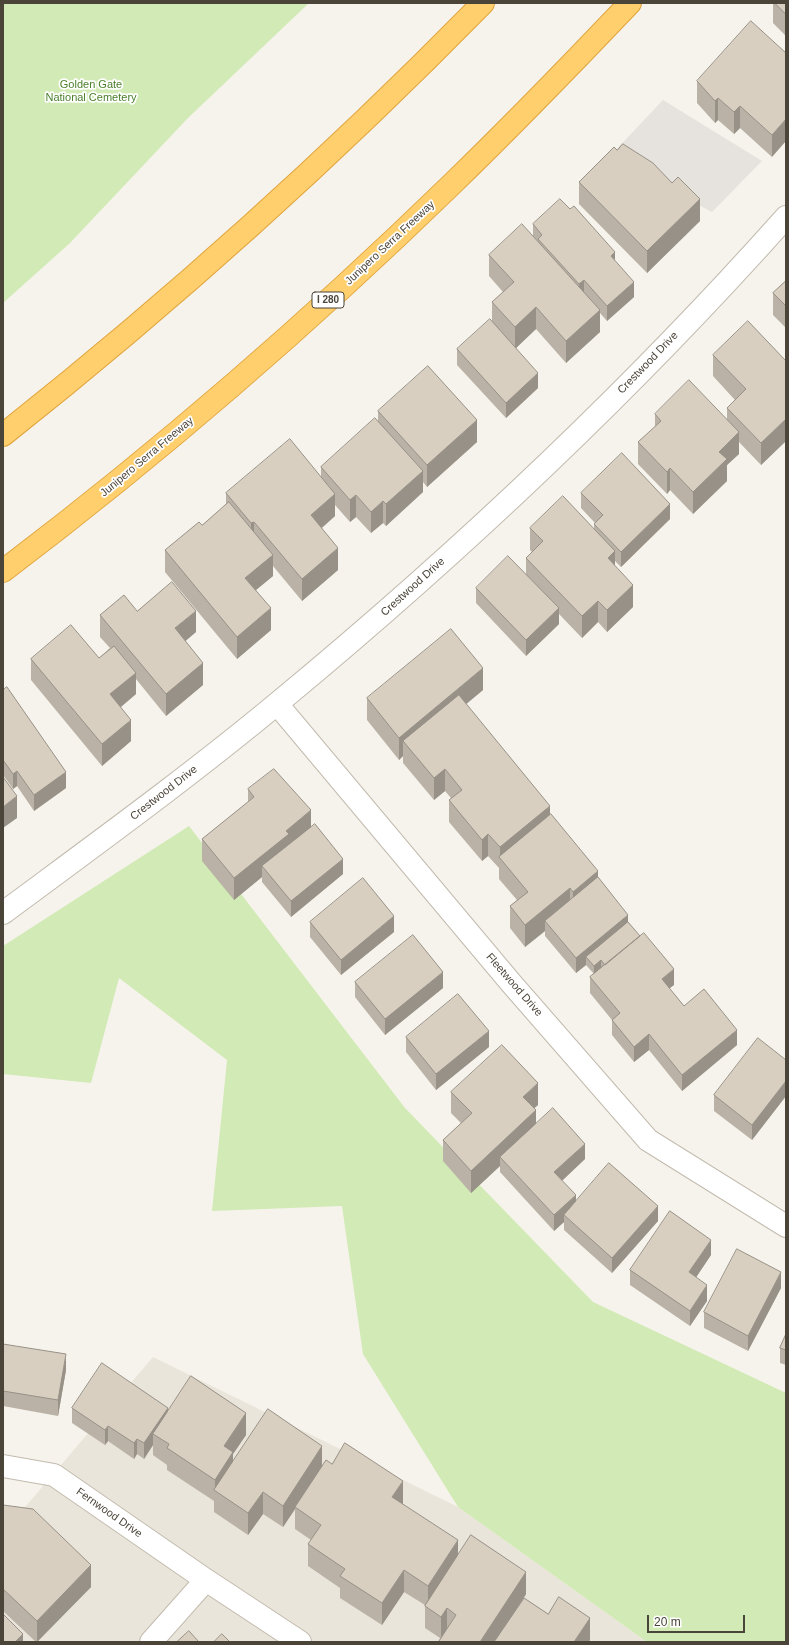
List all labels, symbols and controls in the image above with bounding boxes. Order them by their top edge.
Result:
park label: Golden Gate National Cemetery [45,78,137,104]
street label: Junipero Serra Freeway [343,198,437,288]
road number: I 280 [312,292,344,308]
street label: Crestwood Drive [615,329,681,397]
street label: Junipero Serra Freeway [98,414,196,500]
street label: Crestwood Drive [378,555,448,619]
street label: Crestwood Drive [128,763,200,823]
street label: Fleetwood Drive [483,951,545,1019]
street label: Fernwood Drive [73,1485,145,1541]
scale bar [649,1607,747,1633]
text: 20 m [654,1615,681,1629]

